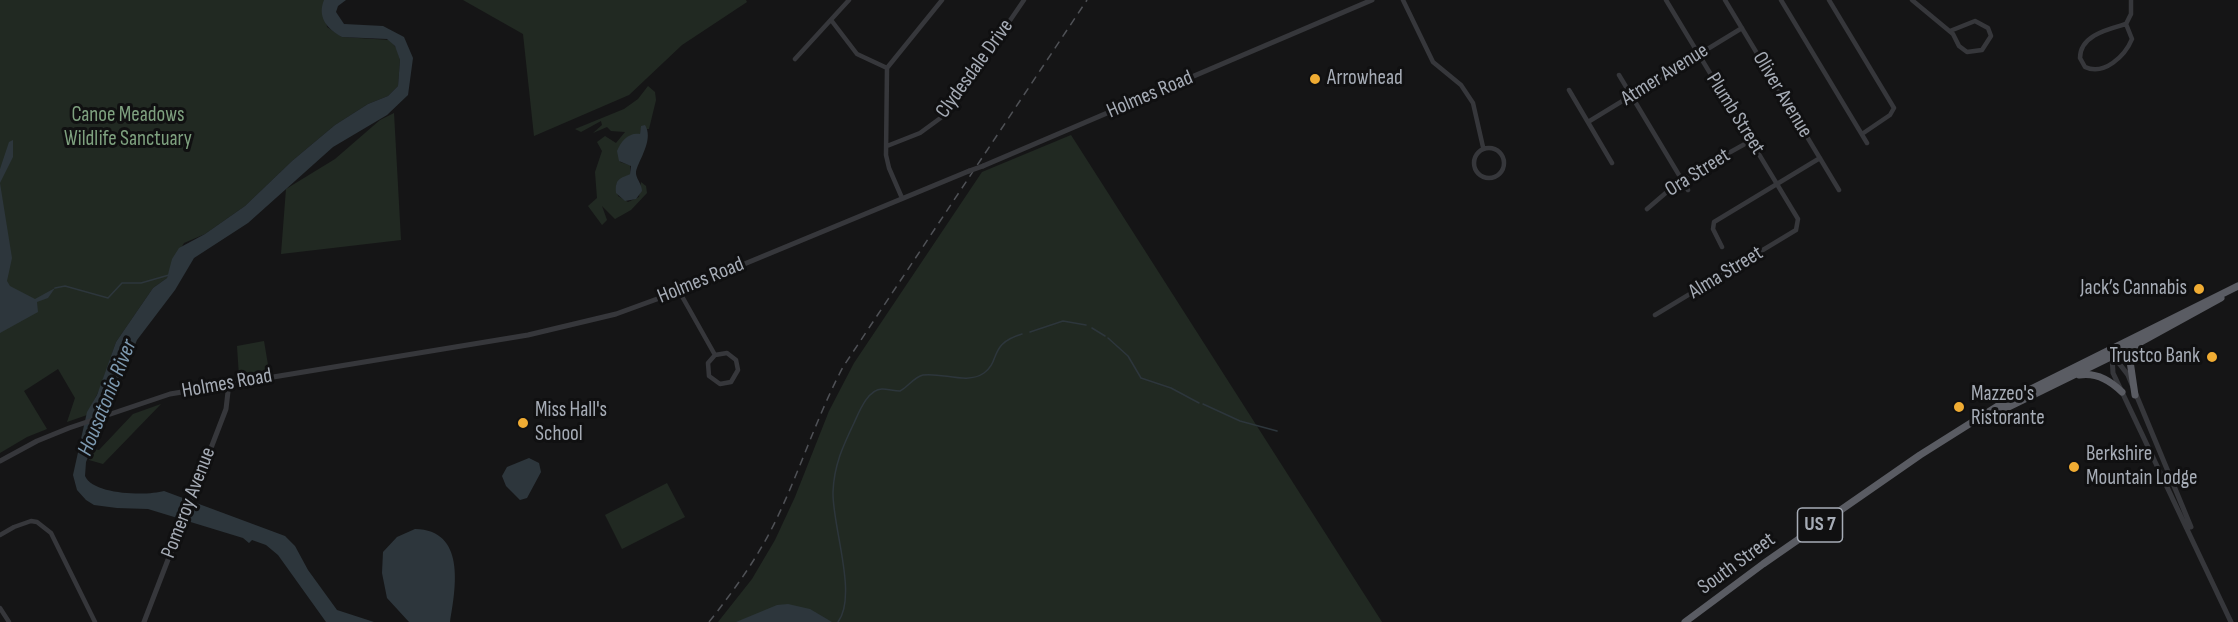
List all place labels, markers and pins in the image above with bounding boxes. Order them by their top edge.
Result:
place label: Arrowhead [1327,66,1403,92]
marker: Arrowhead [1308,72,1322,86]
place label: Jack’s Cannabis [2080,276,2187,302]
marker: Jack’s Cannabis [2192,282,2206,296]
place label: Trustco Bank [2110,344,2200,370]
marker: Trustco Bank [2205,350,2219,364]
place label: Mazzeo's Ristorante [1971,382,2045,432]
place label: Miss Hall's School [535,398,607,448]
marker: Mazzeo's Ristorante [1952,400,1966,414]
marker: Miss Hall's School [516,416,530,430]
place label: Berkshire Mountain Lodge [2086,442,2197,492]
marker: Berkshire Mountain Lodge [2067,460,2081,474]

